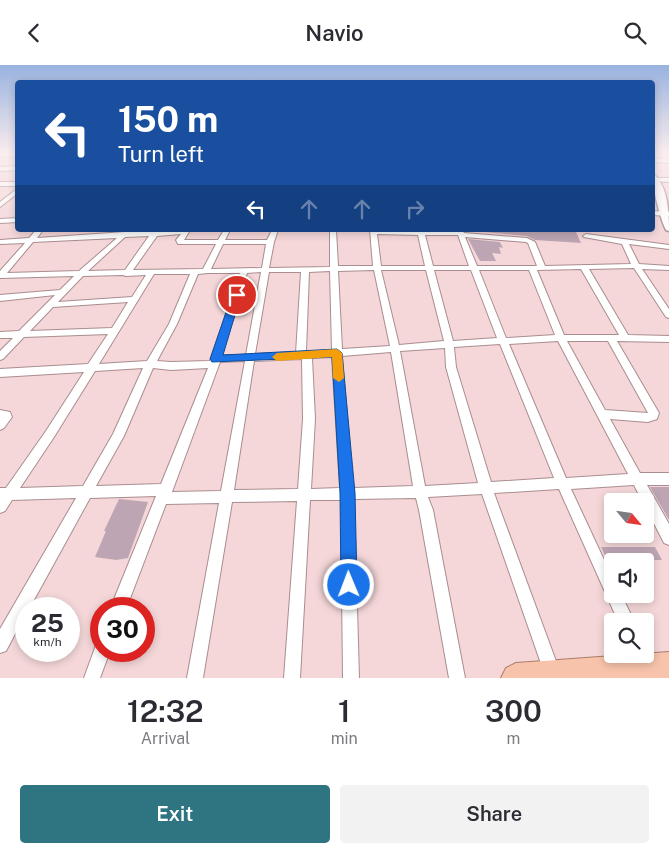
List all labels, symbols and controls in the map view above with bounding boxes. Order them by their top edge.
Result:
icon: back [20,19,48,47]
icon: search [621,19,649,47]
text: Navio [305,20,364,46]
text: 150 m [118,99,218,140]
icon: left [35,100,100,165]
text: Turn left [118,141,204,167]
icon: left [242,195,270,223]
icon: ahead [295,195,323,223]
icon: ahead [348,195,376,223]
icon: right [401,195,429,223]
pin [216,274,258,316]
icon: arrive [223,281,251,309]
north arrow [604,493,654,543]
map controls [604,493,654,663]
button: sound [604,553,654,603]
position arrow [322,558,374,610]
speed limit sign: 30 [90,597,155,662]
text: 25 [31,608,64,638]
button: search [604,613,654,663]
text: km/h [33,635,62,649]
text: 12:32 [127,693,204,729]
text: 1 [338,693,351,729]
text: 300 [485,693,542,729]
text: Arrival [141,729,190,748]
text: min [331,729,358,748]
text: m [507,729,520,748]
button: Exit [20,785,330,843]
button: Share [340,785,649,843]

